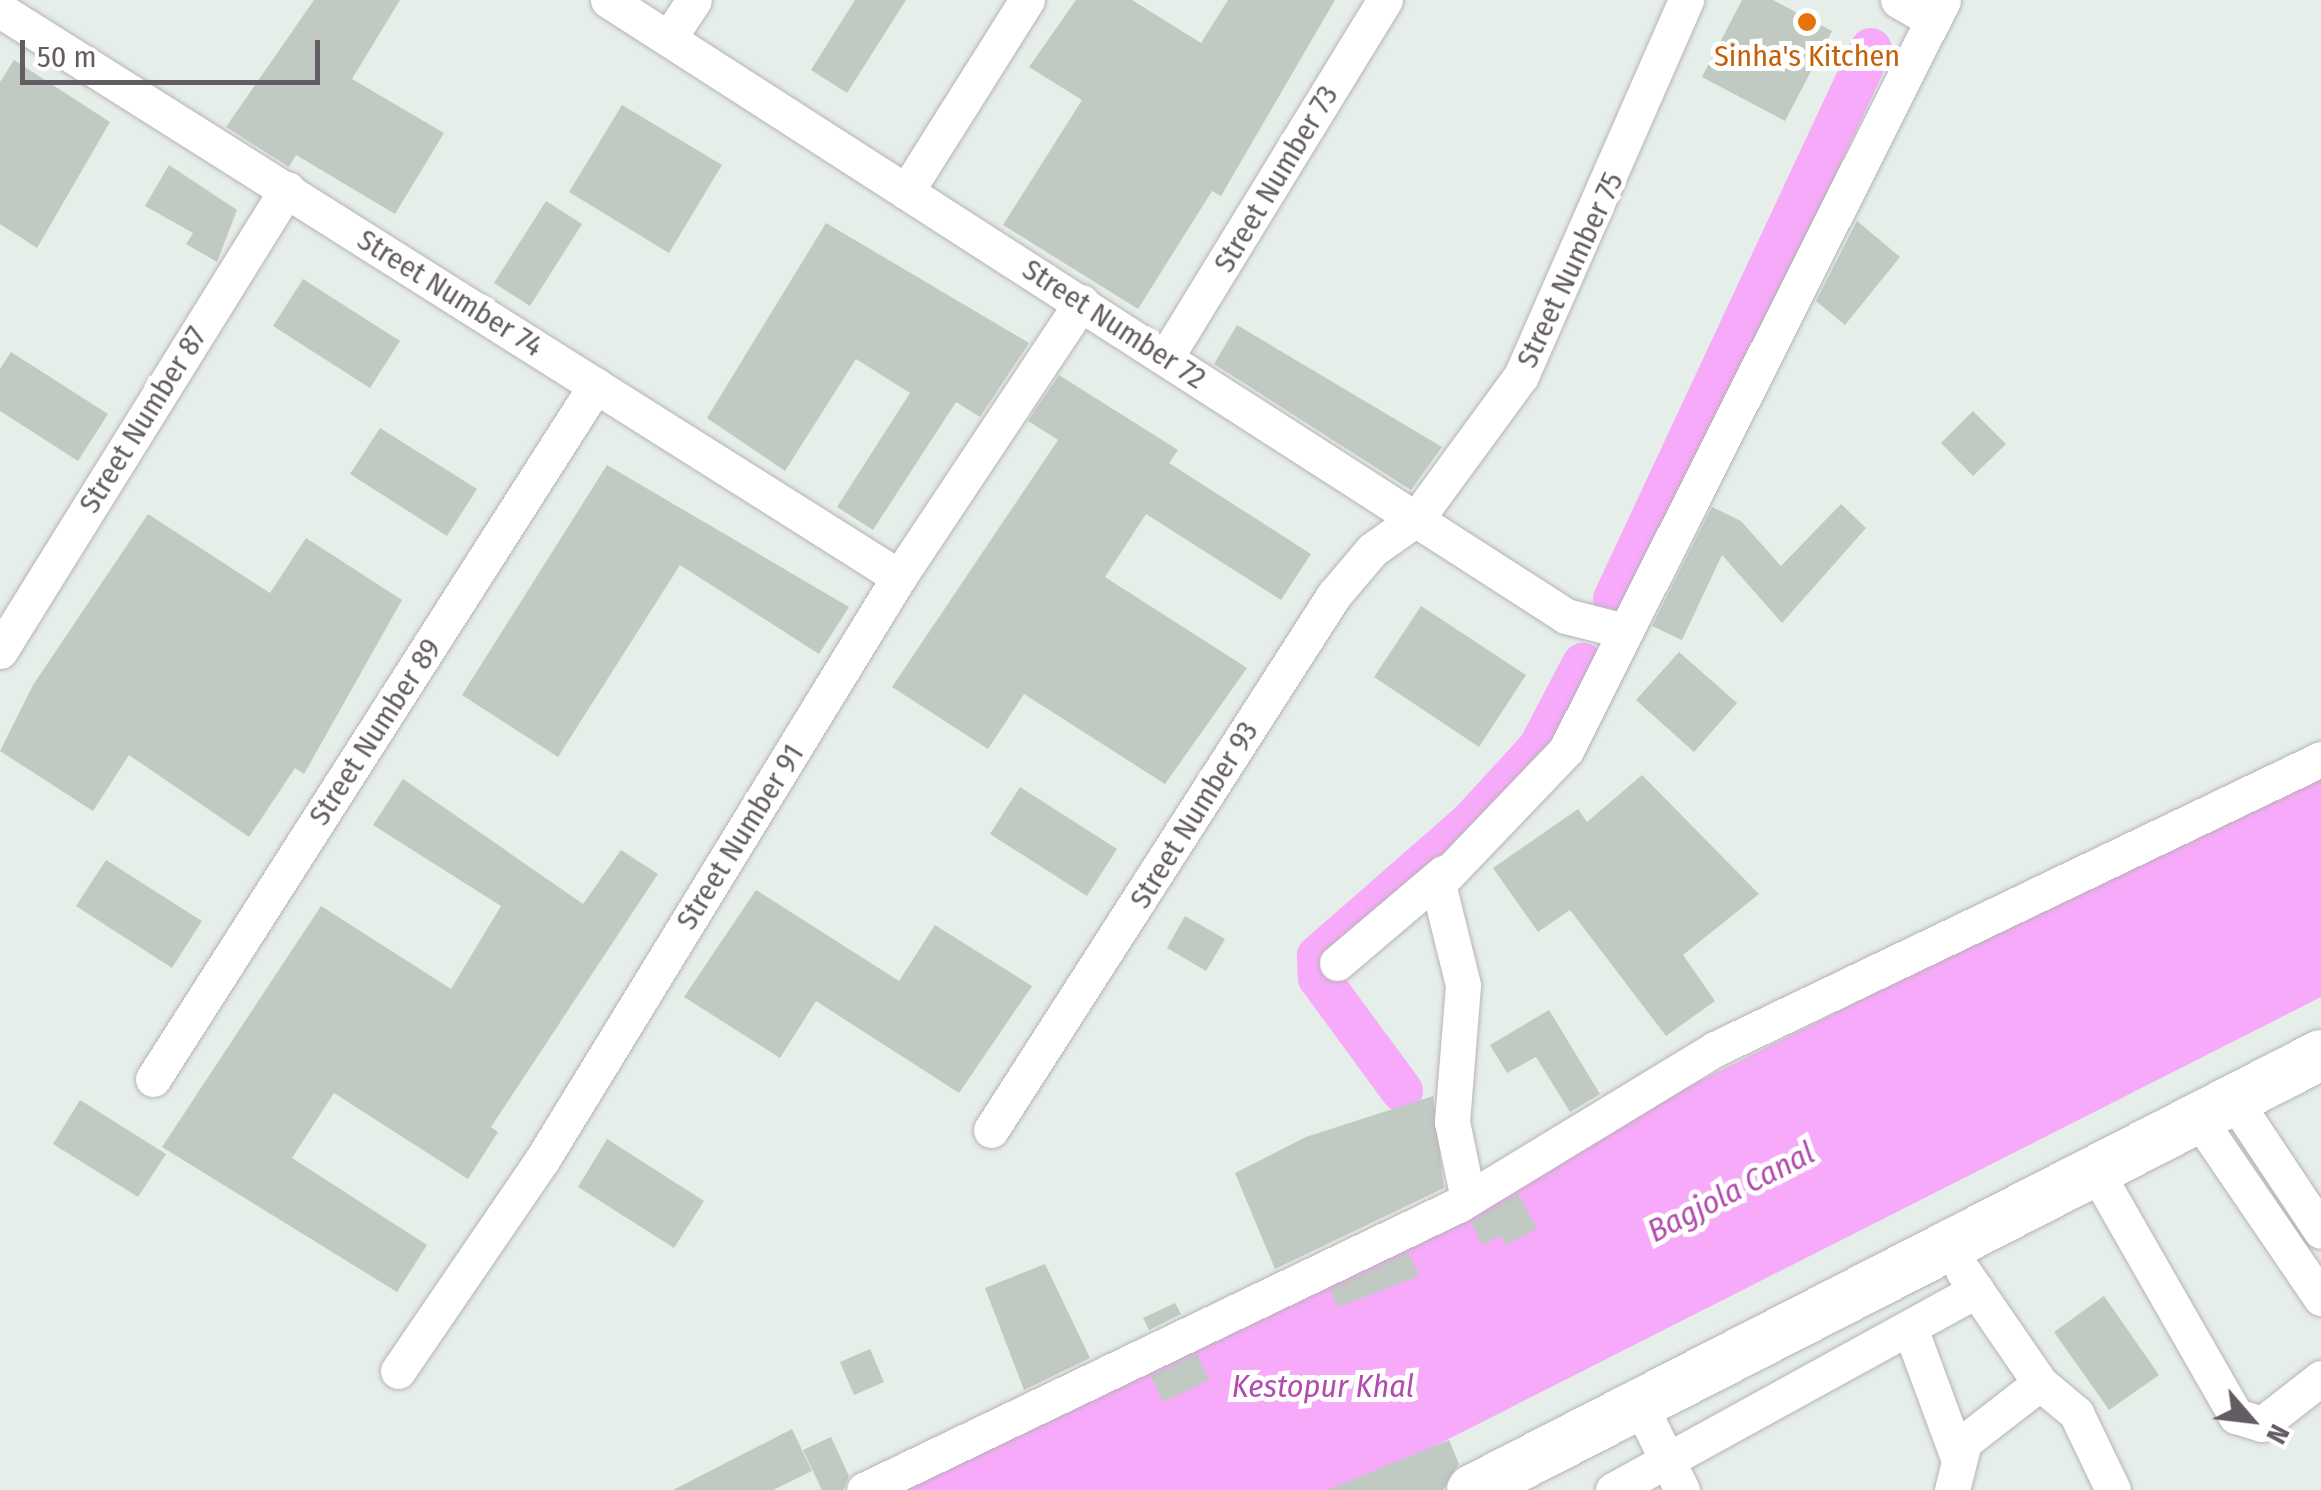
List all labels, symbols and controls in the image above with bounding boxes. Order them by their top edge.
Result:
marker: Sinha's Kitchen [1796,11,1818,33]
scale bar [25,20,325,82]
place label: Sinha's Kitchen [1714,38,1900,74]
text: 50 m [37,39,97,75]
street label: Street Number 73 [1206,79,1346,279]
street label: Street Number 75 [1509,167,1631,373]
street label: Street Number 74 [351,222,549,364]
street label: Street Number 72 [1016,251,1212,397]
street label: Street Number 87 [71,320,215,520]
street label: Street Number 89 [301,632,449,832]
street label: Street Number 93 [1122,715,1266,915]
street label: Street Number 91 [669,738,811,936]
water label: Bagjola Canal [1641,1134,1821,1250]
water label: Kestopur Khal [1232,1367,1414,1405]
north arrow [2201,1370,2301,1470]
text: N [2259,1419,2296,1449]

